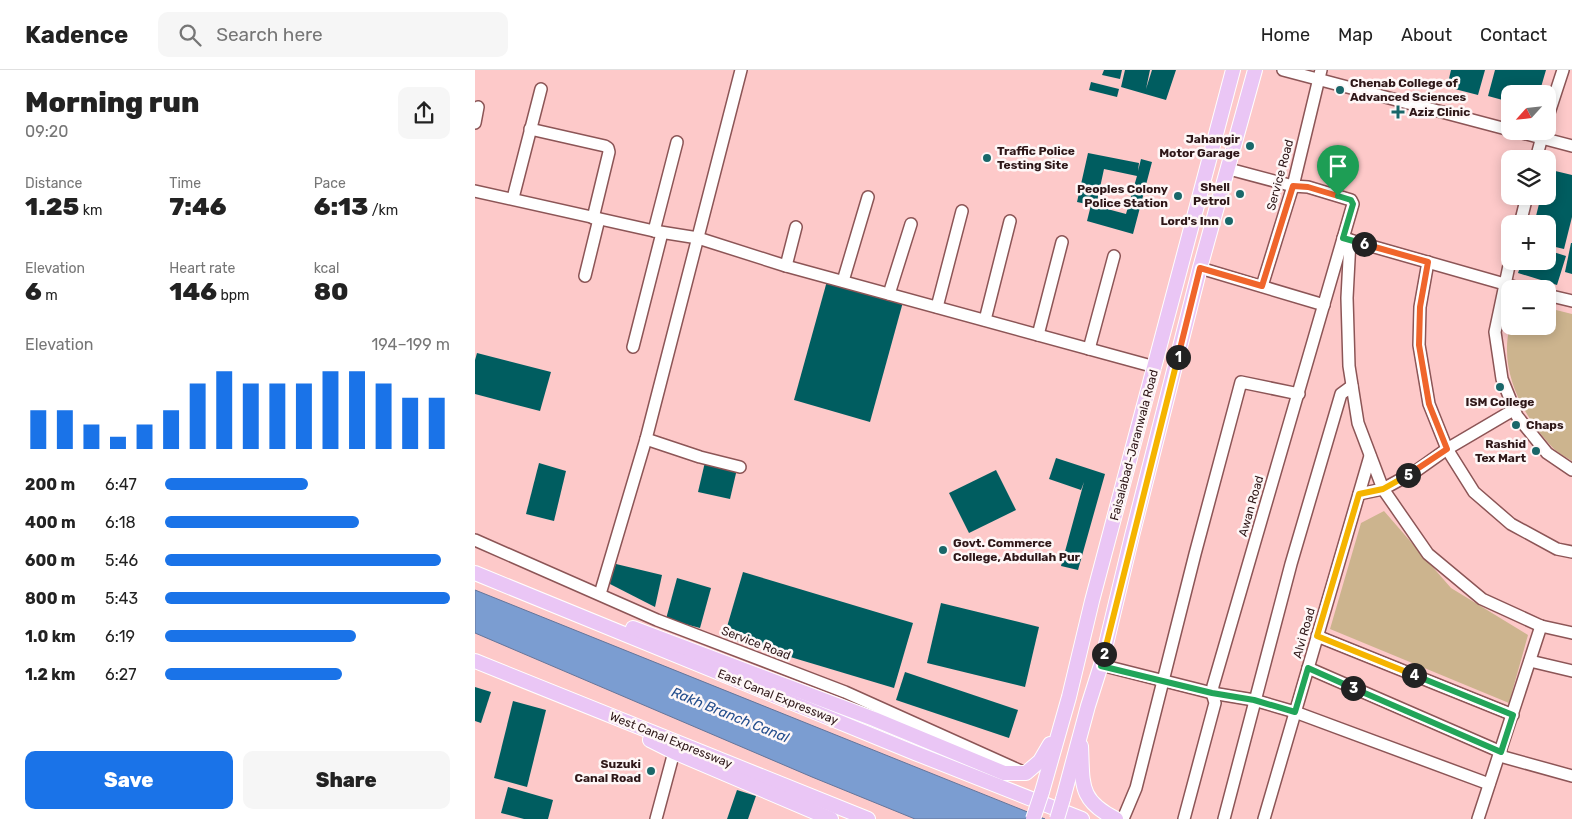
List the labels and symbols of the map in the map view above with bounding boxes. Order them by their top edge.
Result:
place label: Chenab College of Advanced Sciences [1350,76,1467,104]
marker: Chenab College of Advanced Sciences [1334,84,1346,96]
north arrow [1501,85,1556,140]
marker: Aziz Clinic [1391,105,1405,119]
place label: Aziz Clinic [1409,105,1470,119]
place label: Jahangir Motor Garage [1159,132,1241,160]
street label: Service Road [1264,138,1296,212]
marker: Jahangir Motor Garage [1244,140,1256,152]
place label: Traffic Police Testing Site [997,144,1075,172]
pin [1317,145,1359,196]
marker: Traffic Police Testing Site [981,152,993,164]
place label: Shell Petrol [1193,180,1230,208]
place label: Peoples Colony Police Station [1077,182,1168,210]
marker: Shell Petrol [1234,188,1246,200]
marker: Peoples Colony Police Station [1172,190,1184,202]
place label: Lord's Inn [1160,214,1219,228]
marker: Lord's Inn [1223,215,1235,227]
pin: 6 [1351,232,1377,256]
pin: 1 [1165,344,1191,370]
street label: Faisalabad–Jaranwala Road [1107,368,1161,522]
marker: ISM College [1494,381,1506,393]
place label: ISM College [1466,395,1534,409]
place label: Chaps [1526,418,1564,432]
marker: Chaps [1510,419,1522,431]
place label: Rashid Tex Mart [1475,437,1526,465]
marker: Rashid Tex Mart [1530,445,1542,457]
pin: 5 [1395,462,1421,488]
street label: Awan Road [1236,474,1266,538]
place label: Govt. Commerce College, Abdullah Pur [953,536,1081,564]
marker: Govt. Commerce College, Abdullah Pur [937,544,949,556]
street label: Alvi Road [1290,606,1318,660]
street label: Service Road [719,623,793,663]
pin: 2 [1091,642,1117,666]
pin: 4 [1401,662,1427,688]
street label: East Canal Expressway [716,666,841,728]
pin: 3 [1341,676,1365,700]
water label: Rakh Branch Canal [669,684,792,747]
street label: West Canal Expressway [608,709,735,771]
place label: Suzuki Canal Road [575,757,641,785]
marker: Suzuki Canal Road [645,765,657,777]

